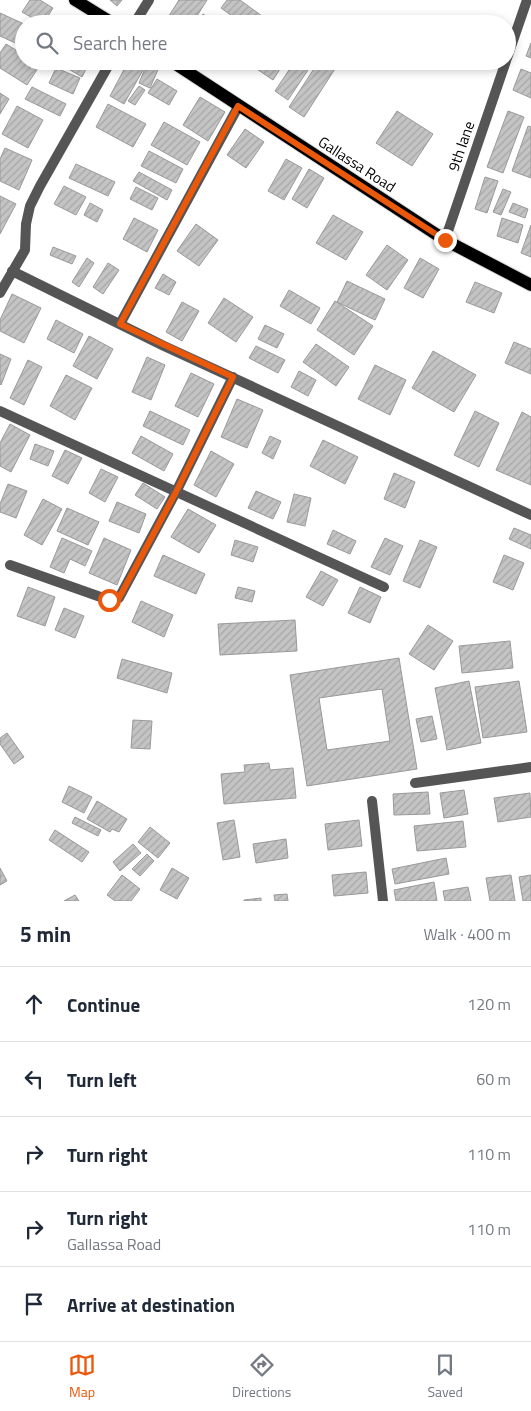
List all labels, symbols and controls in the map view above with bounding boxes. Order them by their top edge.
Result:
search box [15,15,516,70]
text: Search here [73,28,167,57]
icon: search [33,29,61,57]
street label: 9th lane [442,118,480,174]
street label: Gallassa Road [314,130,400,198]
route end [434,229,457,252]
route start [98,589,121,612]
text: 5 min [20,918,71,950]
text: Walk · 400 m [423,922,511,946]
icon: ahead [20,990,48,1018]
text: Continue [67,990,140,1019]
text: 120 m [467,992,511,1016]
icon: left [20,1065,48,1093]
text: Turn left [67,1065,137,1094]
text: 60 m [476,1067,511,1091]
icon: right [20,1140,48,1168]
text: Turn right [67,1140,148,1169]
text: 110 m [467,1142,511,1166]
text: Turn right [67,1203,148,1232]
icon: right [20,1215,48,1243]
text: 110 m [467,1217,511,1241]
text: Gallassa Road [67,1232,161,1256]
icon: arrive [20,1290,48,1318]
text: Arrive at destination [67,1290,235,1319]
tab: Map [68,1351,96,1402]
tab: Directions [232,1351,291,1402]
tab: Saved [427,1351,463,1402]

